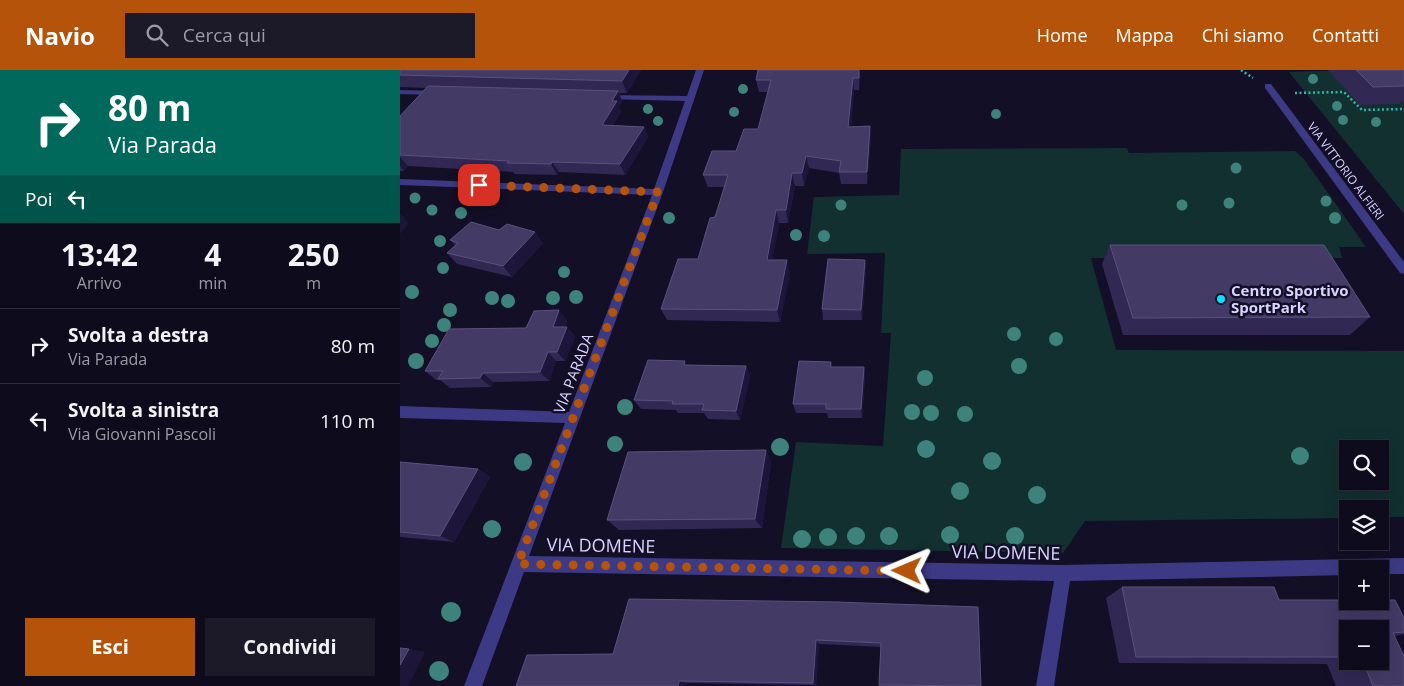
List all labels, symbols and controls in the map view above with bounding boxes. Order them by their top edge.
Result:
search box [125,13,475,58]
text: Navio [25,19,95,52]
icon: search [143,21,171,49]
text: Cerca qui [183,22,266,48]
text: Home [1037,23,1088,47]
text: Mappa [1116,23,1174,47]
text: Chi siamo [1202,23,1284,47]
text: Contatti [1312,23,1379,47]
text: 80 m [108,84,191,131]
icon: right [25,90,90,155]
street label: VIA VITTORIO ALFIERI [1304,119,1388,223]
text: Via Parada [108,129,217,159]
pin [458,164,500,206]
icon: arrive [465,171,493,199]
icon: left [63,185,91,213]
text: Poi [25,186,53,212]
text: 13:42 [61,234,138,275]
text: 4 [204,234,221,275]
text: 250 [288,234,339,275]
text: Arrivo [77,272,122,294]
text: min [199,272,227,294]
text: m [306,272,321,294]
place label: Centro Sportivo SportPark [1231,280,1349,317]
marker: Centro Sportivo SportPark [1215,293,1227,305]
text: Svolta a destra [68,322,209,348]
street label: VIA PARADA [549,330,598,416]
icon: right [25,332,53,360]
text: 80 m [331,333,375,359]
text: Via Parada [68,348,147,370]
text: Svolta a sinistra [68,397,219,423]
icon: left [25,407,53,435]
text: 110 m [320,408,375,434]
text: Via Giovanni Pascoli [68,423,216,445]
map controls [1339,440,1389,670]
button: search [1339,440,1389,490]
button: layers [1339,500,1389,550]
street label: VIA DOMENE [546,532,656,558]
street label: VIA DOMENE [951,539,1061,565]
position arrow [880,544,932,596]
button: + [1339,560,1389,610]
button: Esci [25,618,195,676]
button: Condividi [205,618,375,676]
button: − [1339,620,1389,670]

